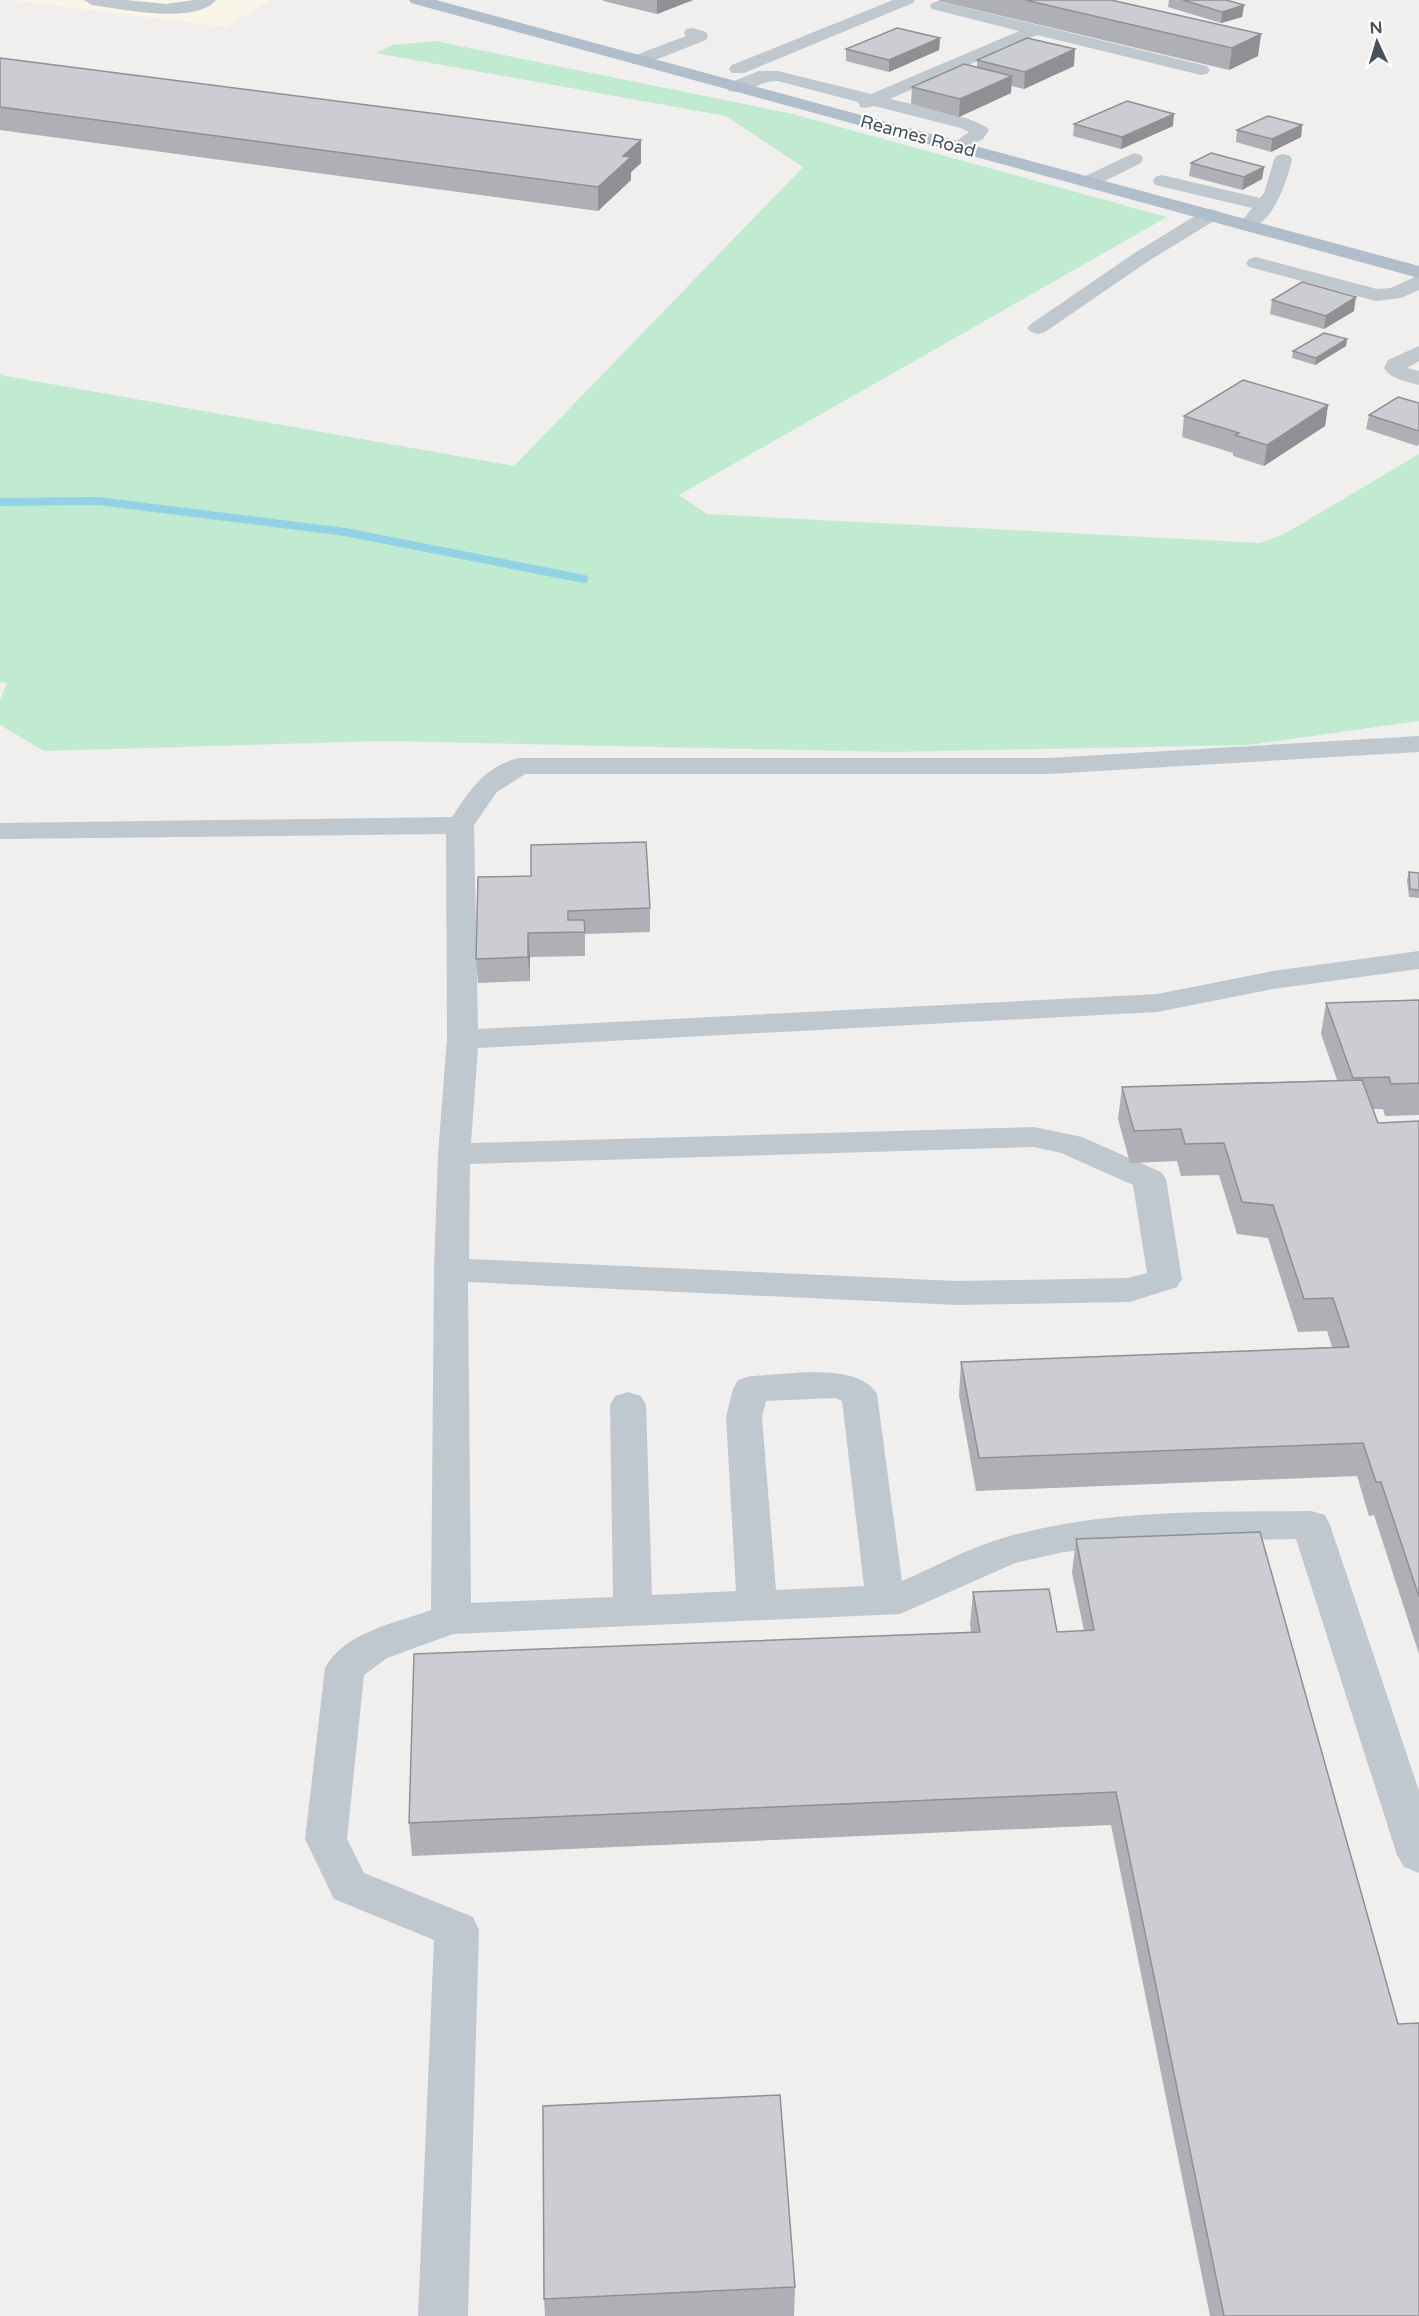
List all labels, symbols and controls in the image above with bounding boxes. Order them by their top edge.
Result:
north arrow [1347,12,1407,72]
text: N [1369,18,1383,38]
street label: Reames Road [858,110,978,162]

